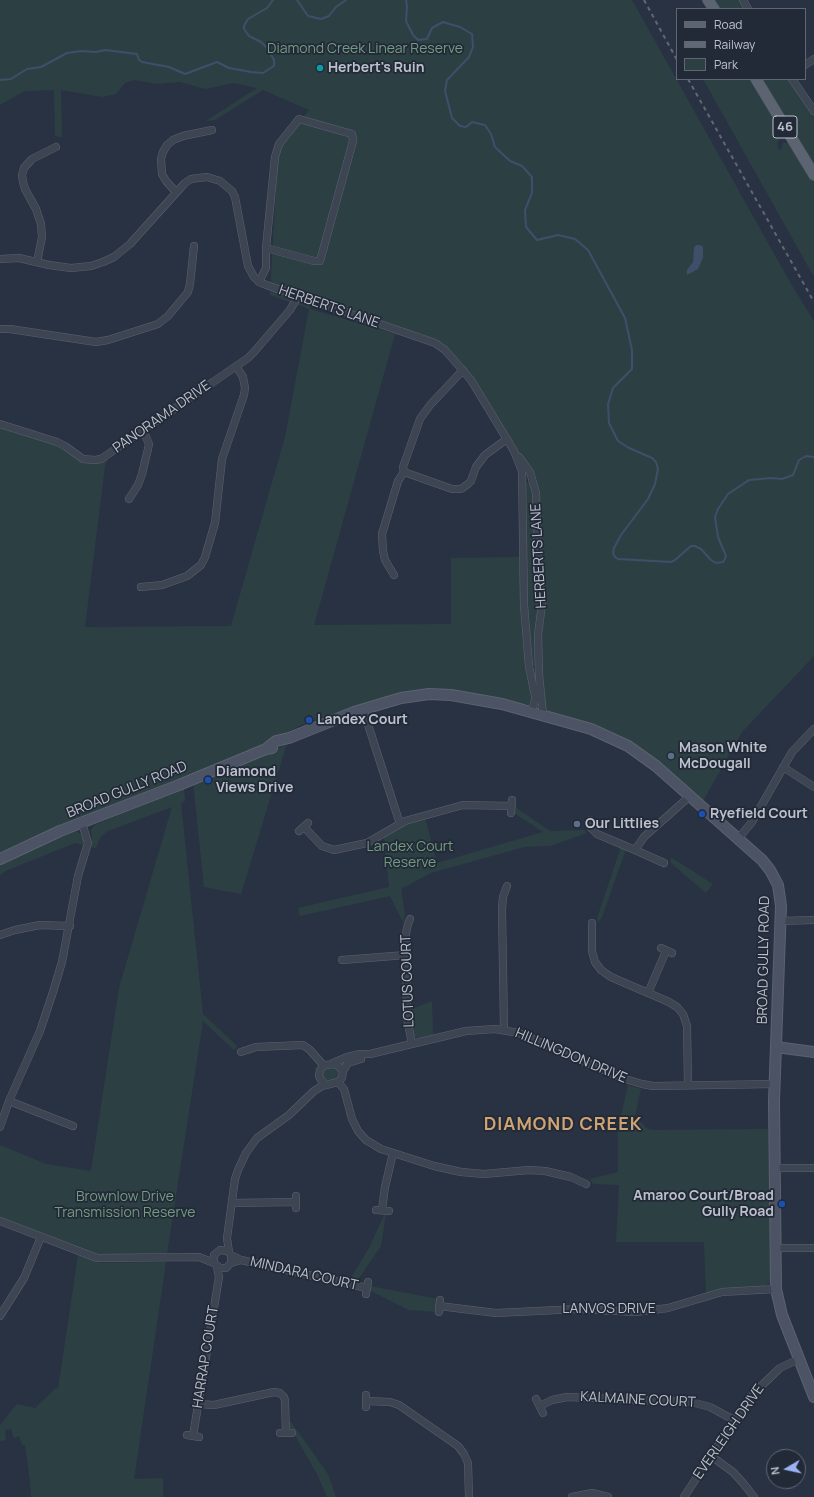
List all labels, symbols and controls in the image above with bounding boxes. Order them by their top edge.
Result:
legend [676,8,806,80]
text: Road [714,16,742,33]
text: Railway [714,36,755,53]
park label: Diamond Creek Linear Reserve [267,41,463,57]
text: Park [714,56,738,73]
place label: Herbert's Ruin [328,60,424,76]
marker: Herbert's Ruin [315,63,325,73]
road number: 46 [773,116,797,138]
street label: HERBERTS LANE [277,282,381,332]
street label: PANORAMA DRIVE [110,377,214,457]
street label: HERBERTS LANE [528,503,550,609]
place label: Landex Court [317,712,408,728]
marker: Landex Court [304,715,314,725]
place label: Mason White McDougall [679,740,767,772]
marker: Mason White McDougall [666,751,676,761]
street label: BROAD GULLY ROAD [64,758,190,822]
place label: Diamond Views Drive [216,764,293,796]
marker: Diamond Views Drive [203,775,213,785]
place label: Ryefield Court [710,806,808,822]
marker: Ryefield Court [697,809,707,819]
place label: Our Littlies [585,816,659,832]
marker: Our Littlies [572,819,582,829]
park label: Landex Court Reserve [367,839,453,872]
street label: BROAD GULLY ROAD [754,896,774,1024]
street label: LOTUS COURT [398,934,418,1028]
street label: HILLINGDON DRIVE [513,1025,629,1087]
district label: DIAMOND CREEK [484,1114,642,1136]
place label: Amaroo Court/Broad Gully Road [633,1188,774,1220]
park label: Brownlow Drive Transmission Reserve [55,1189,195,1222]
marker: Amaroo Court/Broad Gully Road [777,1199,787,1209]
street label: MINDARA COURT [248,1253,360,1295]
street label: LANVOS DRIVE [562,1301,656,1317]
street label: HARRAP COURT [190,1305,222,1409]
street label: EVERLEIGH DRIVE [690,1381,768,1483]
street label: KALMAINE COURT [580,1389,696,1411]
north arrow [766,1449,806,1489]
text: N [767,1466,783,1476]

